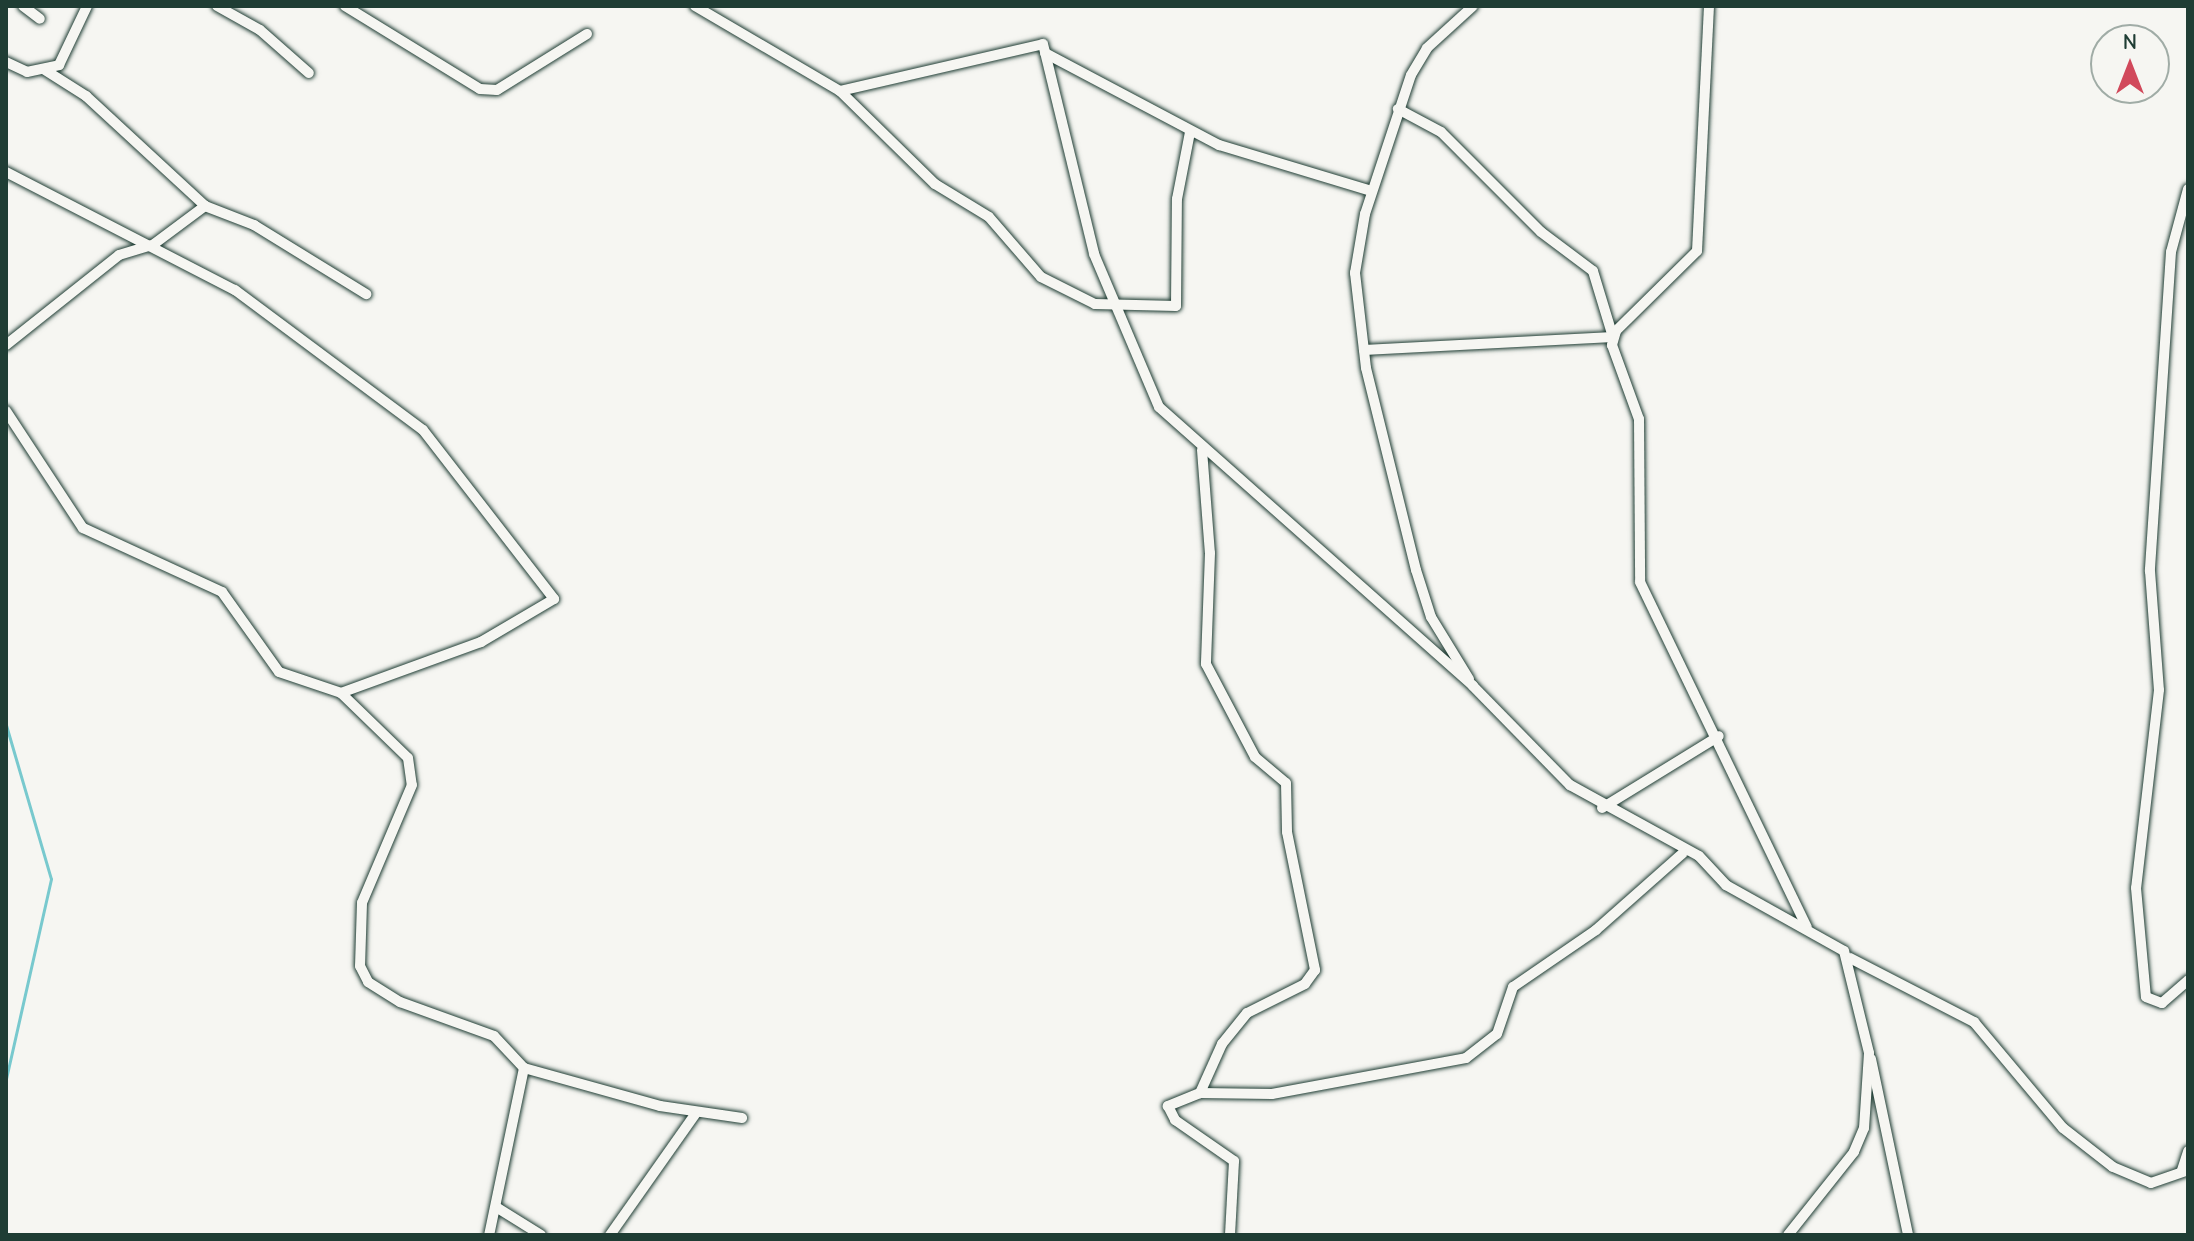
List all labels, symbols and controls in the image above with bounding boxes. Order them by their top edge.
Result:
north arrow [2090,24,2170,104]
text: N [2123,29,2137,55]

